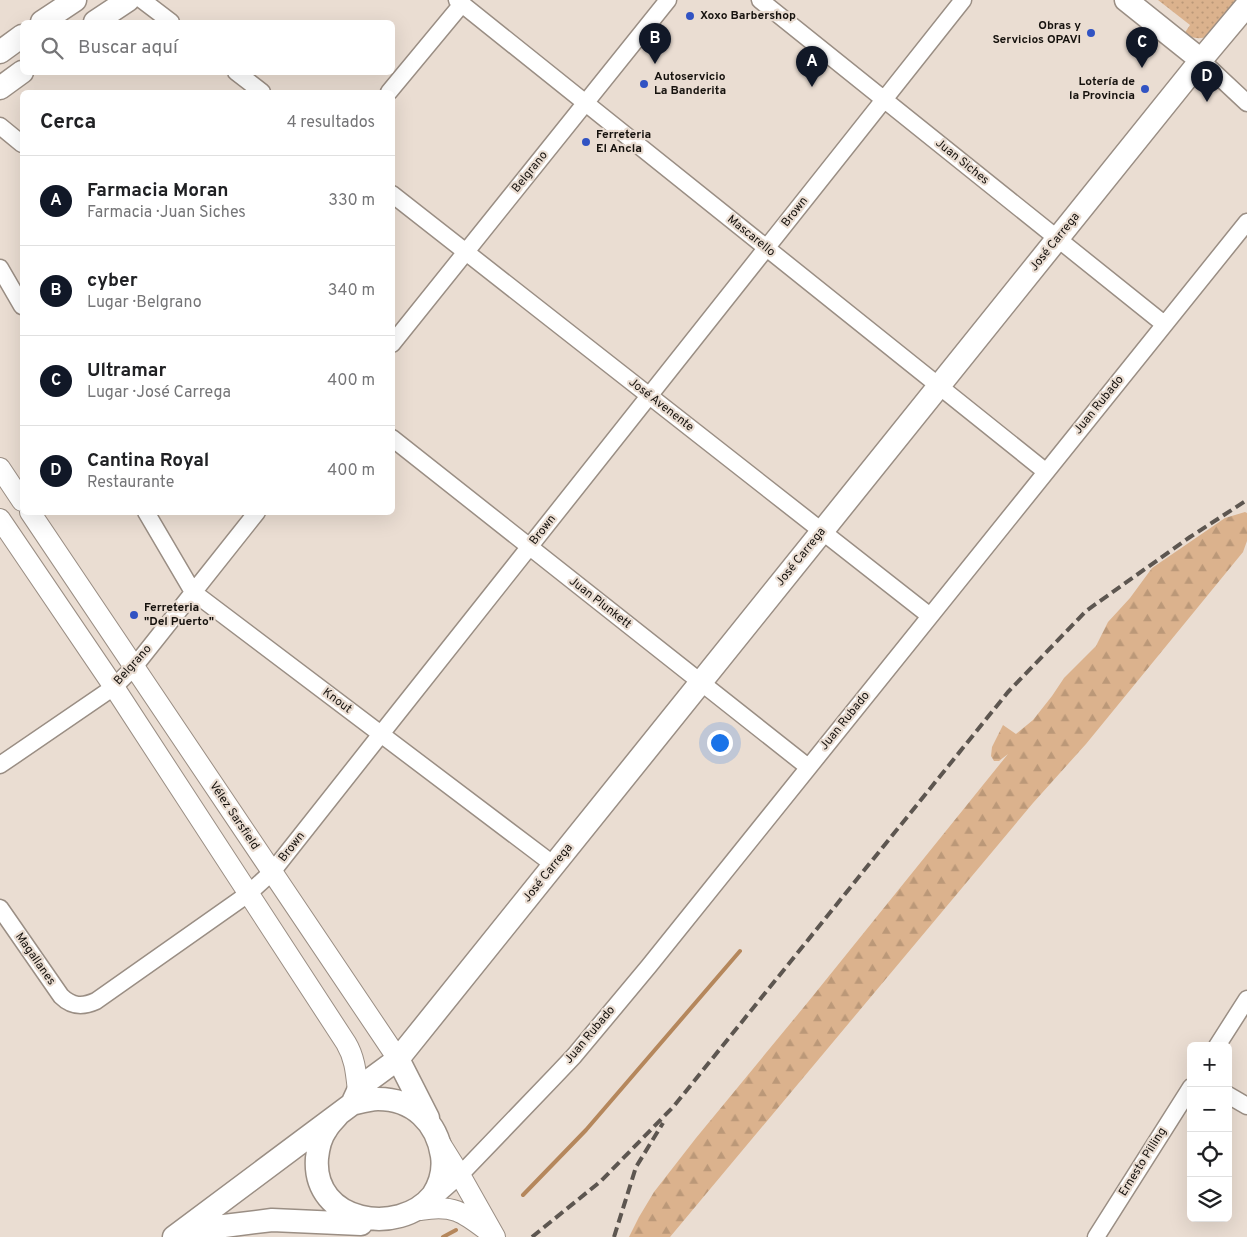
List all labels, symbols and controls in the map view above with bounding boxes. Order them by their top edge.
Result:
place label: Xoxo Barbershop [700,8,796,24]
marker: Xoxo Barbershop [684,10,696,22]
place label: Obras y Servicios OPAVI [992,18,1081,48]
search box [20,20,395,75]
pin: B [639,23,671,64]
marker: Obras y Servicios OPAVI [1085,27,1097,39]
pin: C [1126,27,1158,68]
icon: search [38,34,66,62]
text: Buscar aquí [78,36,178,60]
pin: A [796,46,828,87]
pin: D [1191,61,1223,102]
place label: Autoservicio La Banderita [654,69,726,99]
place label: Lotería de la Provincia [1069,74,1135,104]
marker: Autoservicio La Banderita [638,78,650,90]
marker: Lotería de la Provincia [1139,83,1151,95]
text: Cerca [40,109,96,136]
text: 4 resultados [287,113,375,133]
place label: Ferreteria El Ancla [596,127,651,157]
street label: Juan Siches [932,135,992,189]
marker: Ferreteria El Ancla [580,136,592,148]
street label: Belgrano [508,148,552,196]
text: Farmacia Moran [87,179,229,203]
text: A [50,191,62,211]
text: 330 m [328,191,375,211]
street label: Brown [778,194,812,230]
text: Farmacia · Juan Siches [87,203,246,223]
street label: José Carrega [1026,209,1084,275]
street label: Mascarello [724,212,779,260]
text: cyber [87,269,138,293]
text: B [50,281,62,301]
text: 340 m [328,281,375,301]
text: Lugar · Belgrano [87,293,202,313]
text: Ultramar [87,359,166,383]
text: C [51,371,61,391]
text: 400 m [327,371,375,391]
street label: Juan Rubado [1070,372,1128,438]
street label: José Avenente [625,374,697,436]
text: Lugar · José Carrega [87,383,231,403]
text: Cantina Royal [87,449,209,473]
text: D [50,461,62,481]
text: 400 m [327,461,375,481]
text: Restaurante [87,473,174,493]
street label: Brown [526,512,560,548]
street label: José Carrega [772,524,830,590]
street label: Juan Plunkett [566,574,634,632]
place label: Ferreteria "Del Puerto" [144,600,214,630]
marker: Ferreteria "Del Puerto" [128,609,140,621]
street label: Belgrano [111,641,156,689]
street label: Knout [319,685,355,717]
street label: Juan Rubado [816,688,874,754]
your location [707,730,733,756]
street label: Vélez Sarsfield [205,779,263,853]
street label: Brown [275,829,309,865]
street label: José Carrega [519,840,577,906]
street label: Magallanes [11,930,59,988]
street label: Juan Rubado [561,1002,619,1067]
map controls [1187,1042,1232,1222]
button: + [1187,1042,1232,1087]
button: − [1187,1087,1232,1132]
street label: Ernesto Pilling [1116,1125,1170,1199]
button: locate [1187,1132,1232,1177]
button: layers [1187,1177,1232,1222]

